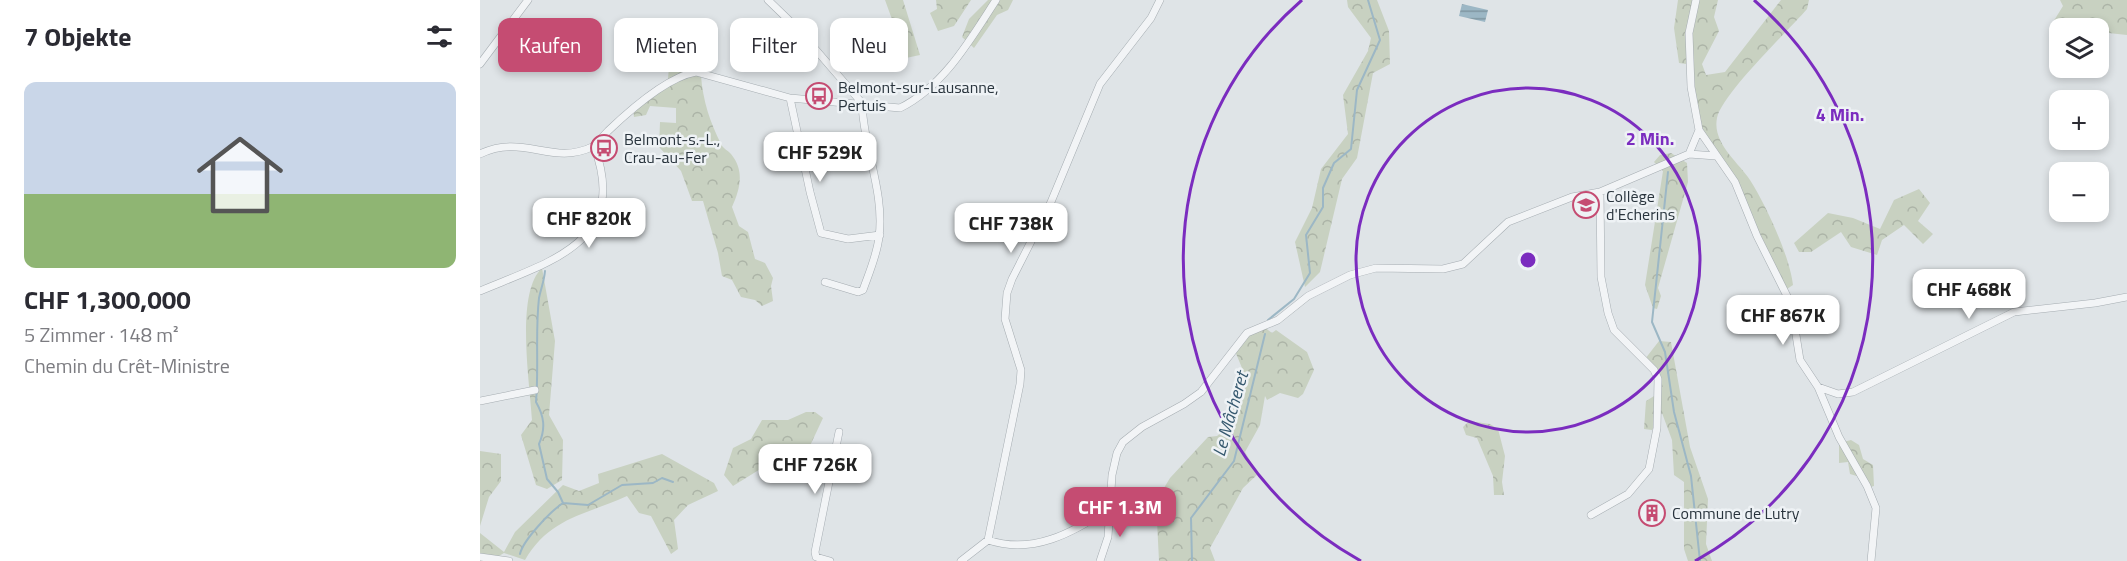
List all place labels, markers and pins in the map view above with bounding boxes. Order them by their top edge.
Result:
place label: Belmont-sur-Lausanne, Pertuis [838,75,998,117]
bus stop icon: Belmont-sur-Lausanne, Pertuis [804,81,834,111]
place label: Belmont-s.-L., Crau-au-Fer [624,127,720,169]
pin: CHF 529K [758,132,882,183]
bus stop icon: Belmont-s.-L., Crau-au-Fer [589,133,619,163]
place label: Collège d'Echerins [1606,184,1675,226]
school or university icon: Collège d'Echerins [1571,190,1601,220]
pin: CHF 820K [527,198,651,249]
pin: CHF 738K [949,203,1073,254]
centre of rings [1518,250,1538,270]
pin: CHF 468K [1907,269,2031,320]
pin: CHF 867K [1721,295,1845,346]
pin: CHF 726K [753,444,877,495]
pin: CHF 1.3M [1058,487,1182,538]
building icon: Commune de Lutry [1637,498,1667,528]
place label: Commune de Lutry [1672,501,1800,525]

